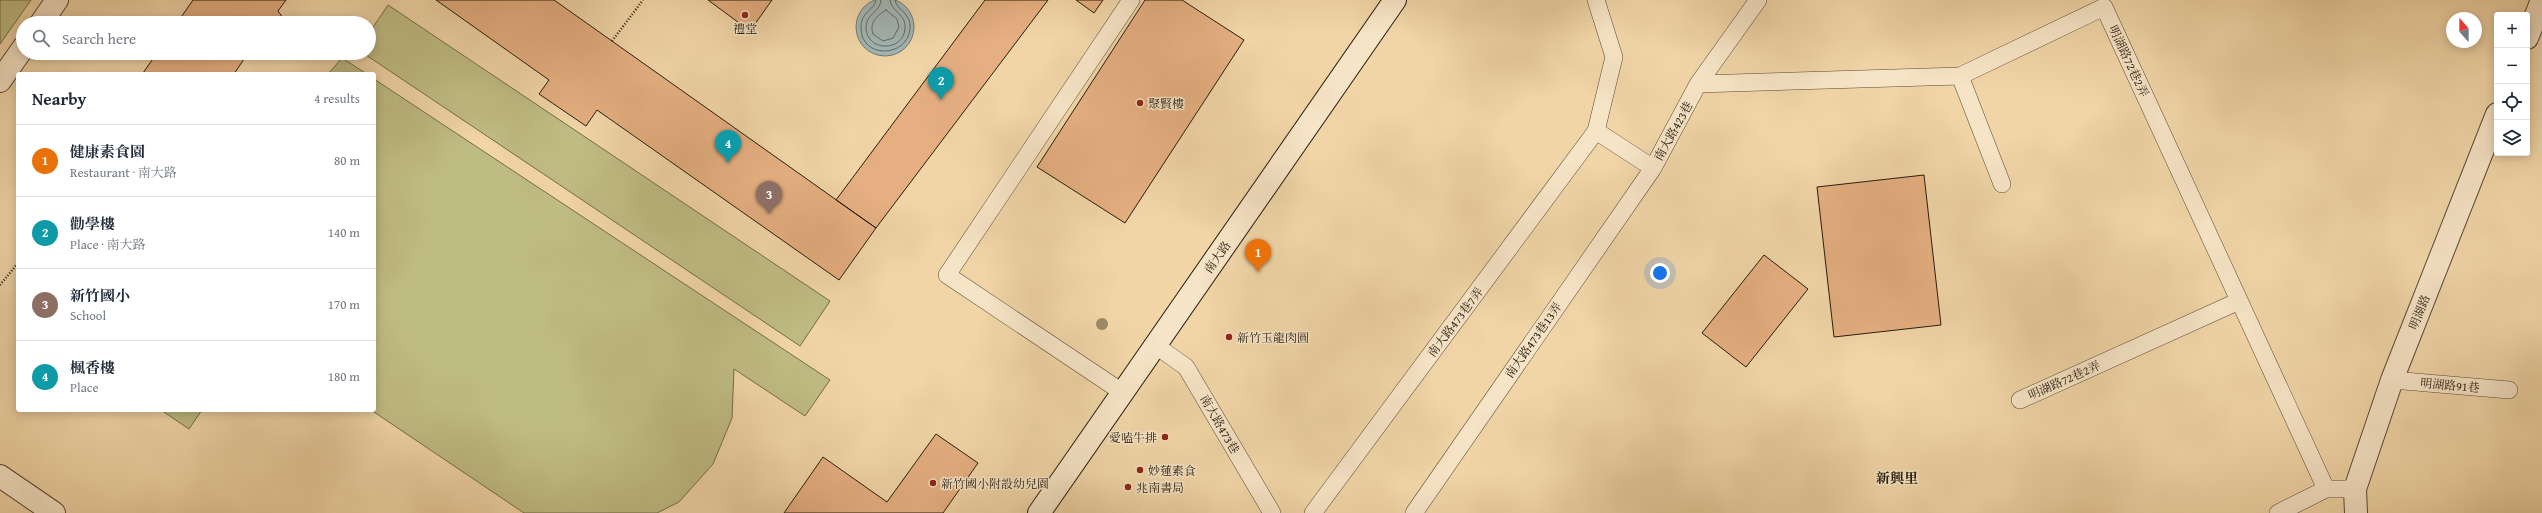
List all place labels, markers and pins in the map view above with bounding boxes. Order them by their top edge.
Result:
marker: 禮堂 [740,10,750,20]
place label: 禮堂 [733,20,757,37]
pin: 2 [928,67,954,100]
place label: 聚賢樓 [1148,95,1184,112]
marker: 聚賢樓 [1135,98,1145,108]
pin: 4 [715,130,741,163]
pin: 3 [756,181,782,214]
pin: 1 [1245,239,1271,272]
place label: 新竹玉龍肉圓 [1237,329,1309,346]
marker: 新竹玉龍肉圓 [1224,332,1234,342]
place label: 愛嗑牛排 [1109,429,1157,446]
marker: 愛嗑牛排 [1160,432,1170,442]
place label: 妙蓮素食 [1148,462,1196,479]
marker: 妙蓮素食 [1135,465,1145,475]
place label: 新竹國小附設幼兒園 [941,475,1049,492]
marker: 新竹國小附設幼兒園 [928,478,938,488]
place label: 兆南書局 [1136,479,1184,496]
marker: 兆南書局 [1123,482,1133,492]

